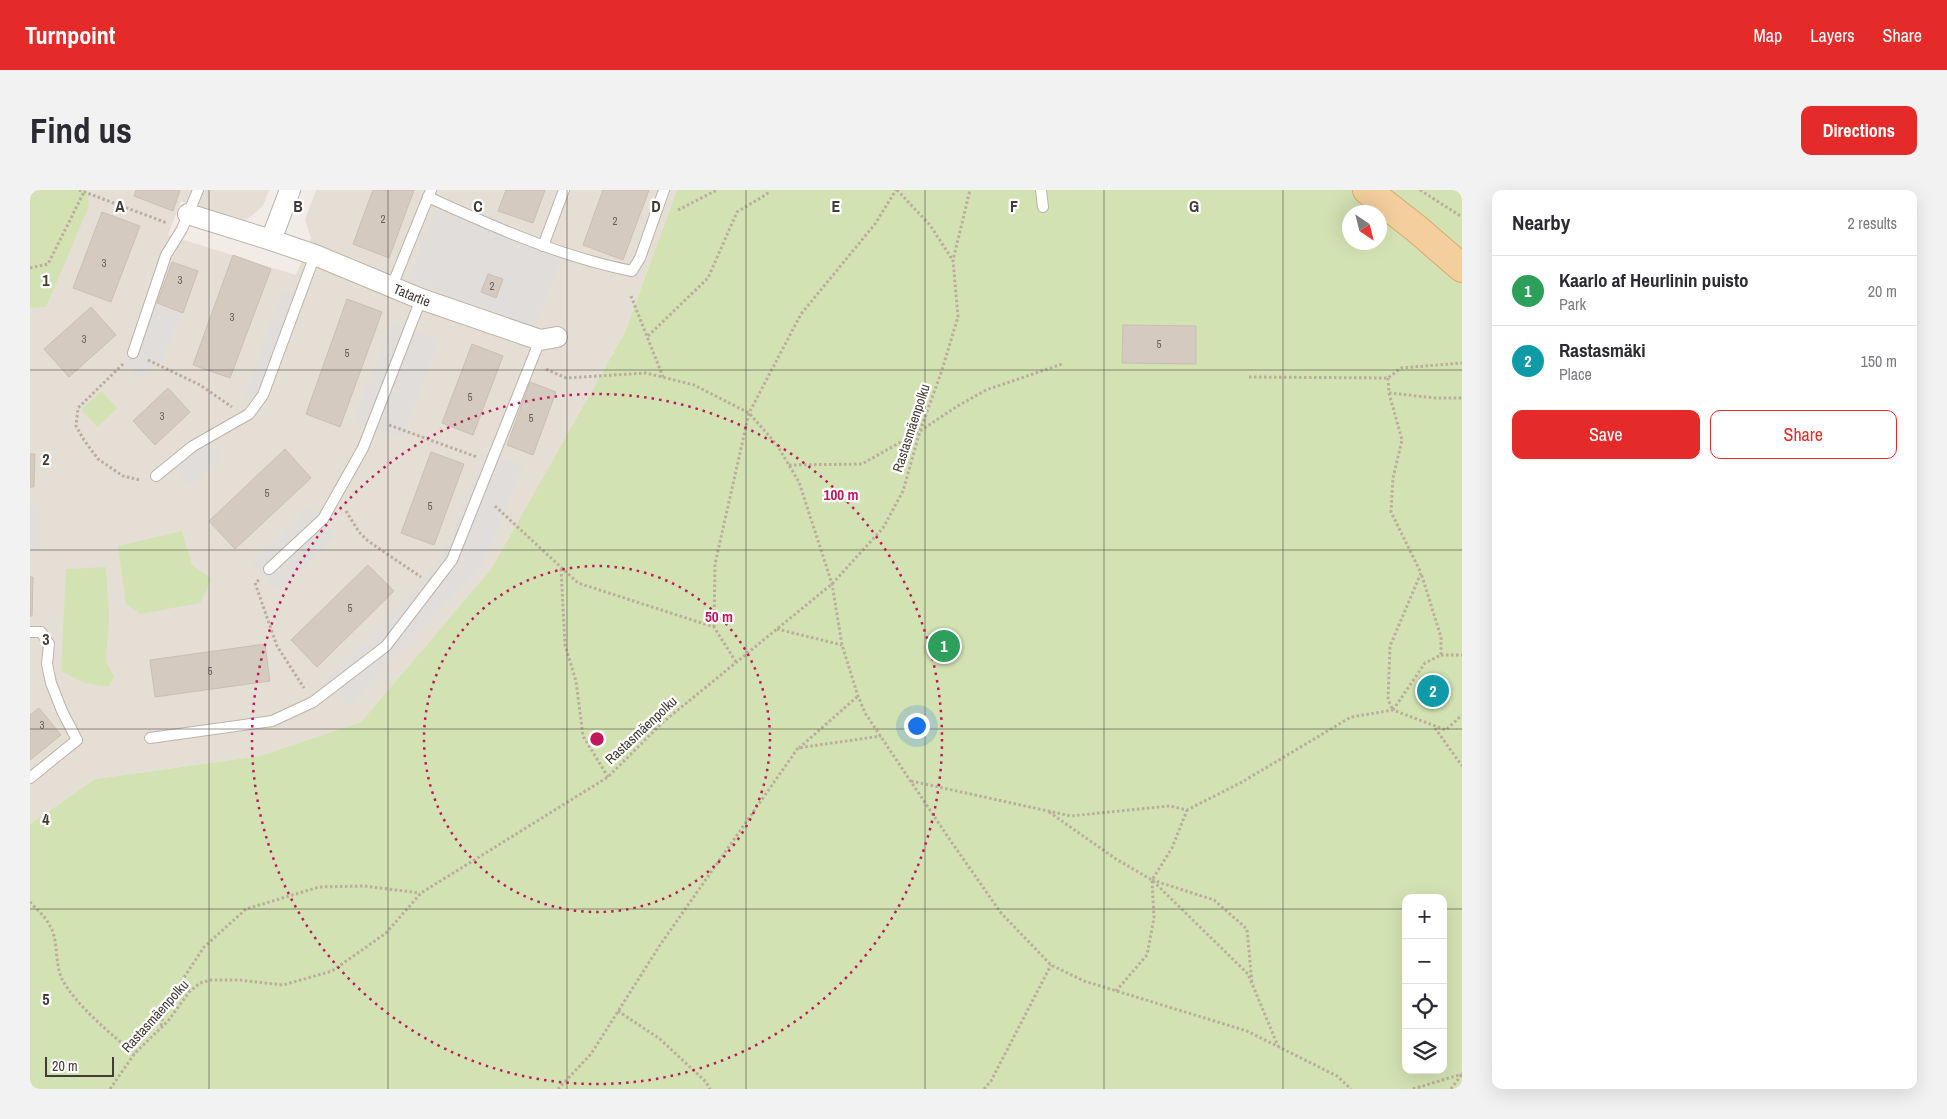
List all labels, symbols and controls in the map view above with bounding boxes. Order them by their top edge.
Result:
text: Turnpoint [25,19,115,51]
text: Map [1754,23,1782,48]
text: Layers [1810,23,1855,48]
text: Share [1883,23,1922,48]
button: Directions [1801,106,1917,155]
text: Find us [30,107,132,154]
text: A [115,195,125,217]
text: B [293,195,303,217]
text: C [473,195,483,217]
text: D [651,195,661,217]
text: E [832,195,841,217]
text: F [1010,195,1018,217]
text: G [1189,195,1199,217]
north arrow [1342,205,1387,250]
text: Nearby [1512,208,1570,237]
house number: 2 [380,212,386,226]
text: 2 results [1847,212,1897,234]
house number: 2 [612,214,618,228]
house number: 3 [101,256,107,270]
text: Kaarlo af Heurlinin puisto [1559,267,1749,293]
text: 1 [42,269,50,291]
house number: 3 [177,273,183,287]
house number: 2 [489,279,495,293]
street label: Tatartie [391,280,433,311]
text: 1 [1524,280,1532,302]
text: 20 m [1868,280,1897,302]
text: Park [1559,293,1586,315]
house number: 3 [229,310,235,324]
house number: 3 [81,332,87,346]
house number: 5 [1156,337,1162,351]
text: Rastasmäki [1559,337,1646,363]
house number: 5 [344,346,350,360]
text: 2 [1524,350,1532,372]
text: 150 m [1861,350,1897,372]
text: Place [1559,363,1592,385]
street label: Rastasmäenpolku [888,382,934,474]
house number: 5 [467,390,473,404]
house number: 3 [159,409,165,423]
button: Save [1512,410,1700,459]
button: Share [1710,410,1897,459]
house number: 5 [528,411,534,425]
text: 2 [42,448,50,470]
text: 100 m [824,484,858,505]
house number: 5 [264,486,270,500]
house number: 5 [427,499,433,513]
house number: 5 [347,601,353,615]
text: 50 m [705,606,733,627]
pin: 1 [928,627,960,665]
text: 3 [42,628,50,650]
house number: 5 [207,664,213,678]
pin: 2 [1417,672,1449,710]
street label: Rastasmäenpolku [601,692,681,768]
your location [904,713,930,739]
house number: 3 [39,718,45,732]
centre of rings [588,730,606,748]
text: 4 [42,808,50,830]
map controls [1402,894,1447,1074]
button: + [1402,894,1447,939]
button: − [1402,939,1447,984]
street label: Rastasmäenpolku [118,976,192,1056]
button: locate [1402,984,1447,1029]
text: 5 [42,988,50,1010]
button: layers [1402,1029,1447,1074]
scale bar [45,1054,114,1077]
text: 20 m [52,1057,78,1075]

